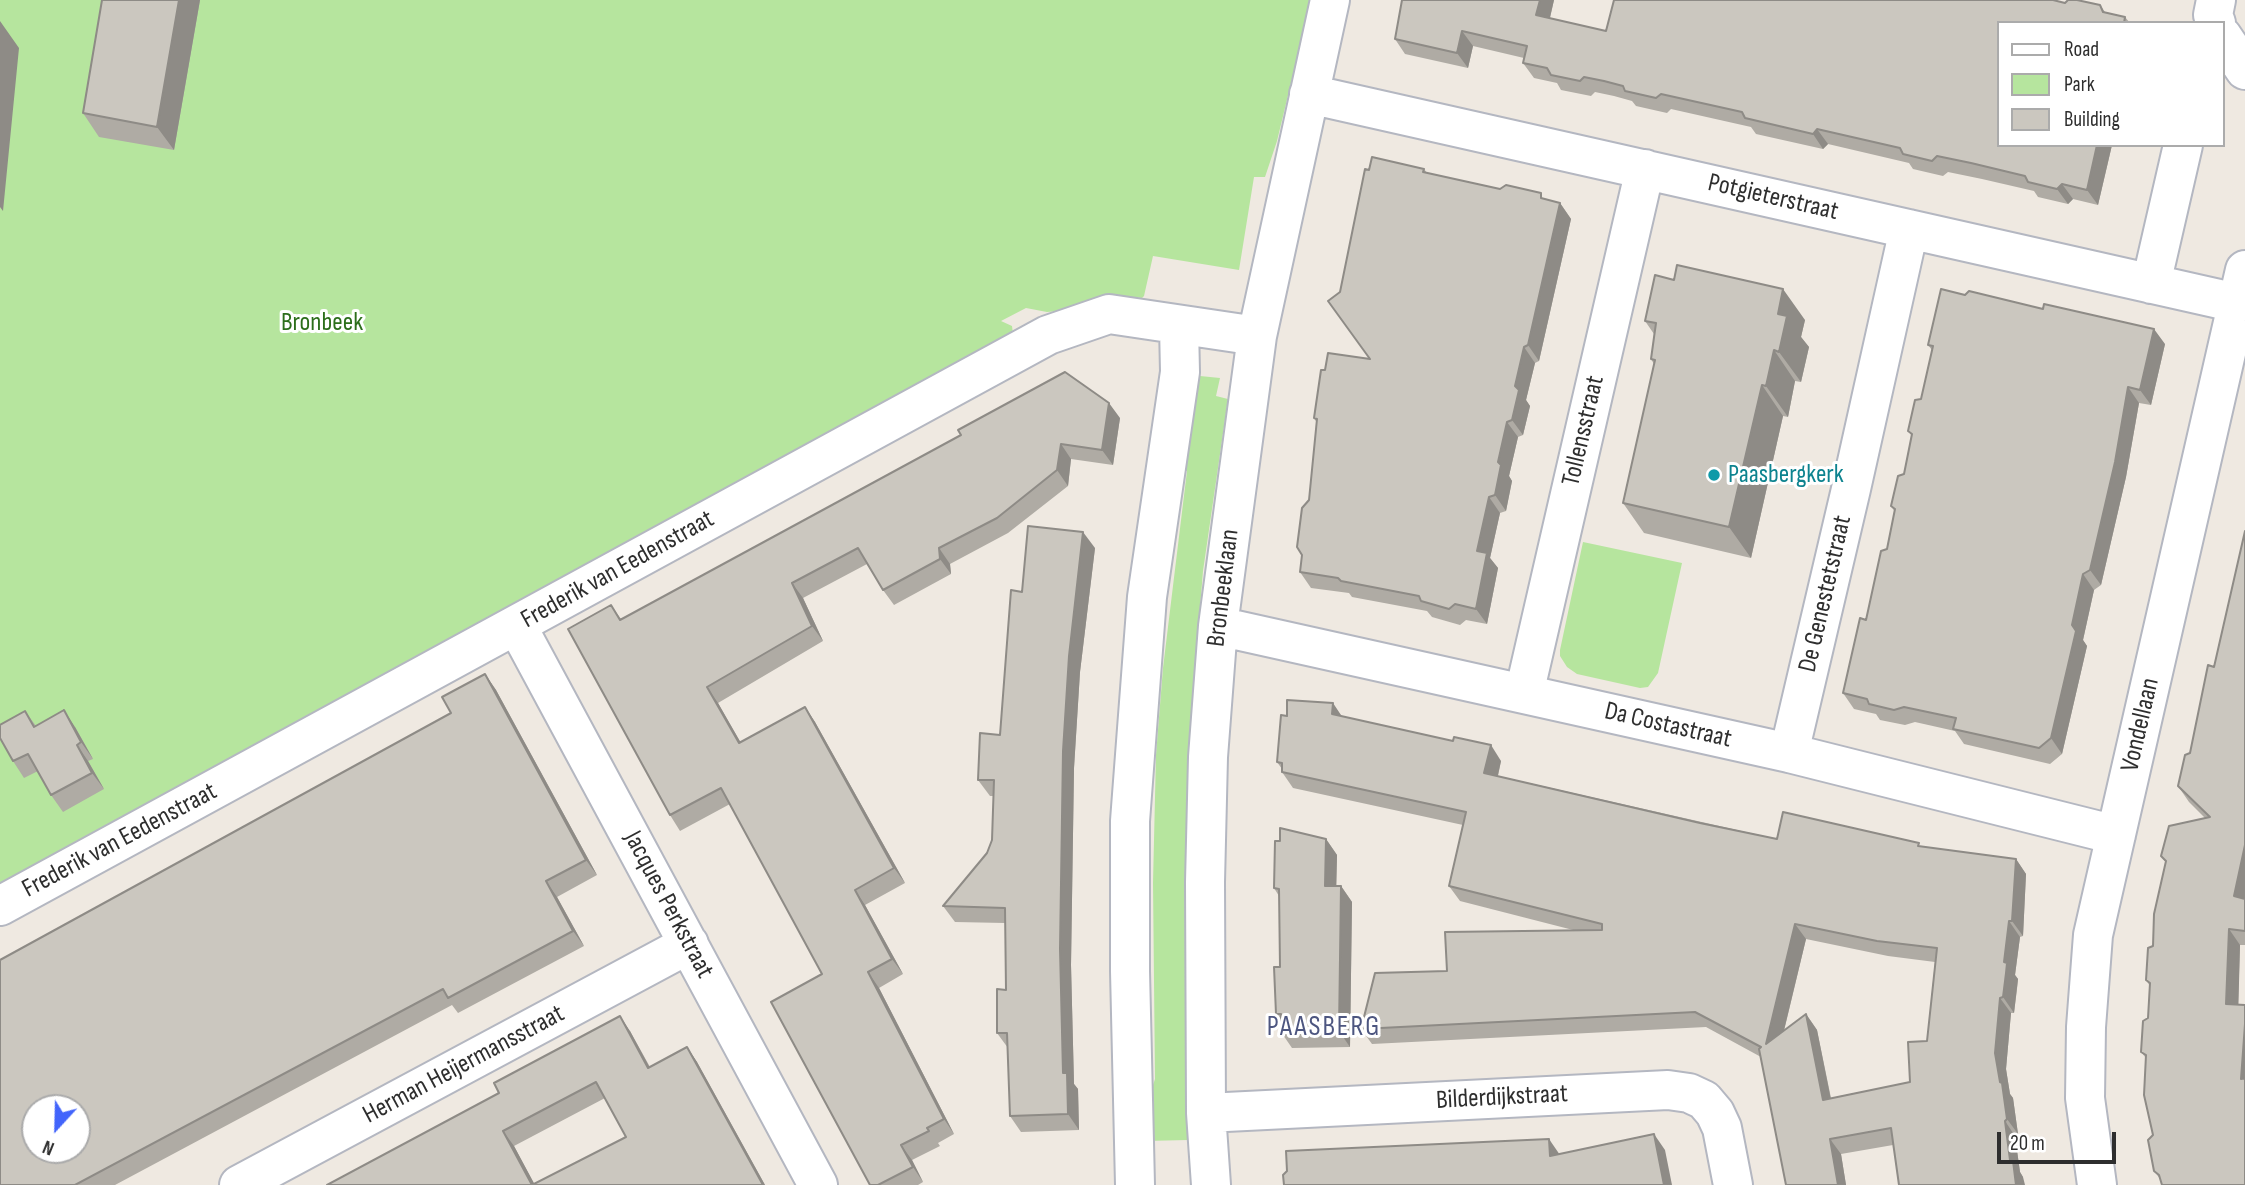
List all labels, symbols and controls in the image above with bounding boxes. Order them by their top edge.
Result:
legend [1996,21,2224,147]
text: Road [2064,37,2099,62]
text: Park [2064,72,2095,97]
text: Building [2064,107,2120,132]
street label: Potgieterstraat [1705,168,1841,228]
park label: Bronbeek [281,307,363,339]
street label: Tollensstraat [1556,373,1612,489]
place label: Paasbergkerk [1728,459,1844,491]
marker: Paasbergkerk [1706,467,1722,483]
street label: Frederik van Eedenstraat [516,504,720,636]
street label: De Genestetstraat [1793,513,1859,675]
street label: Bronbeeklaan [1201,527,1247,649]
street label: Vondellaan [2115,675,2167,775]
street label: Da Costastraat [1601,696,1735,756]
street label: Frederik van Eedenstraat [17,777,223,905]
street label: Jacques Perkstraat [616,826,720,984]
street label: Herman Heijermansstraat [358,999,570,1131]
district label: PAASBERG [1268,1011,1380,1045]
street label: Bilderdijkstraat [1435,1079,1569,1117]
north arrow [21,1094,91,1164]
scale bar [2000,1118,2119,1162]
text: 20 m [2010,1131,2045,1156]
text: N [40,1135,58,1160]

